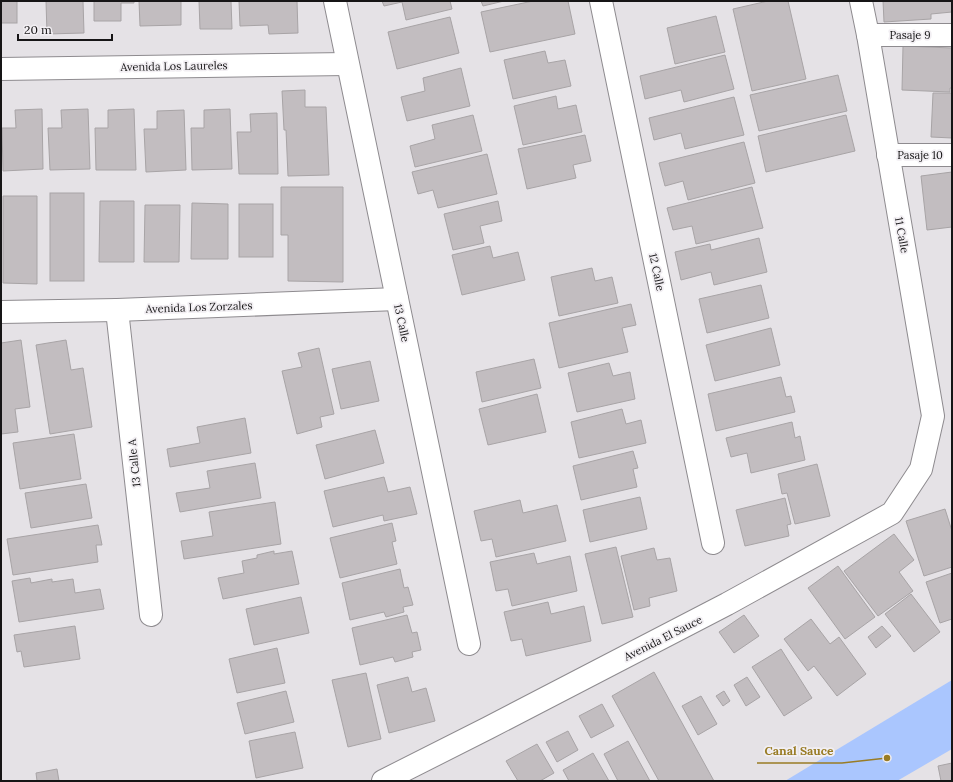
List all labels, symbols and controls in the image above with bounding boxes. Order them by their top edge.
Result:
scale bar [18,16,112,42]
text: 20 m [24,22,52,37]
street label: Pasaje 9 [889,28,931,42]
street label: Avenida Los Laureles [119,58,228,74]
street label: Pasaje 10 [897,148,943,162]
street label: 11 Calle [892,216,912,254]
street label: 12 Calle [646,252,668,292]
street label: Avenida Los Zorzales [144,298,253,316]
street label: 13 Calle [391,303,413,343]
street label: 13 Calle A [124,437,143,488]
street label: Avenida El Sauce [621,612,704,664]
callout: Canal Sauce [757,739,842,763]
text: Canal Sauce [765,743,834,758]

